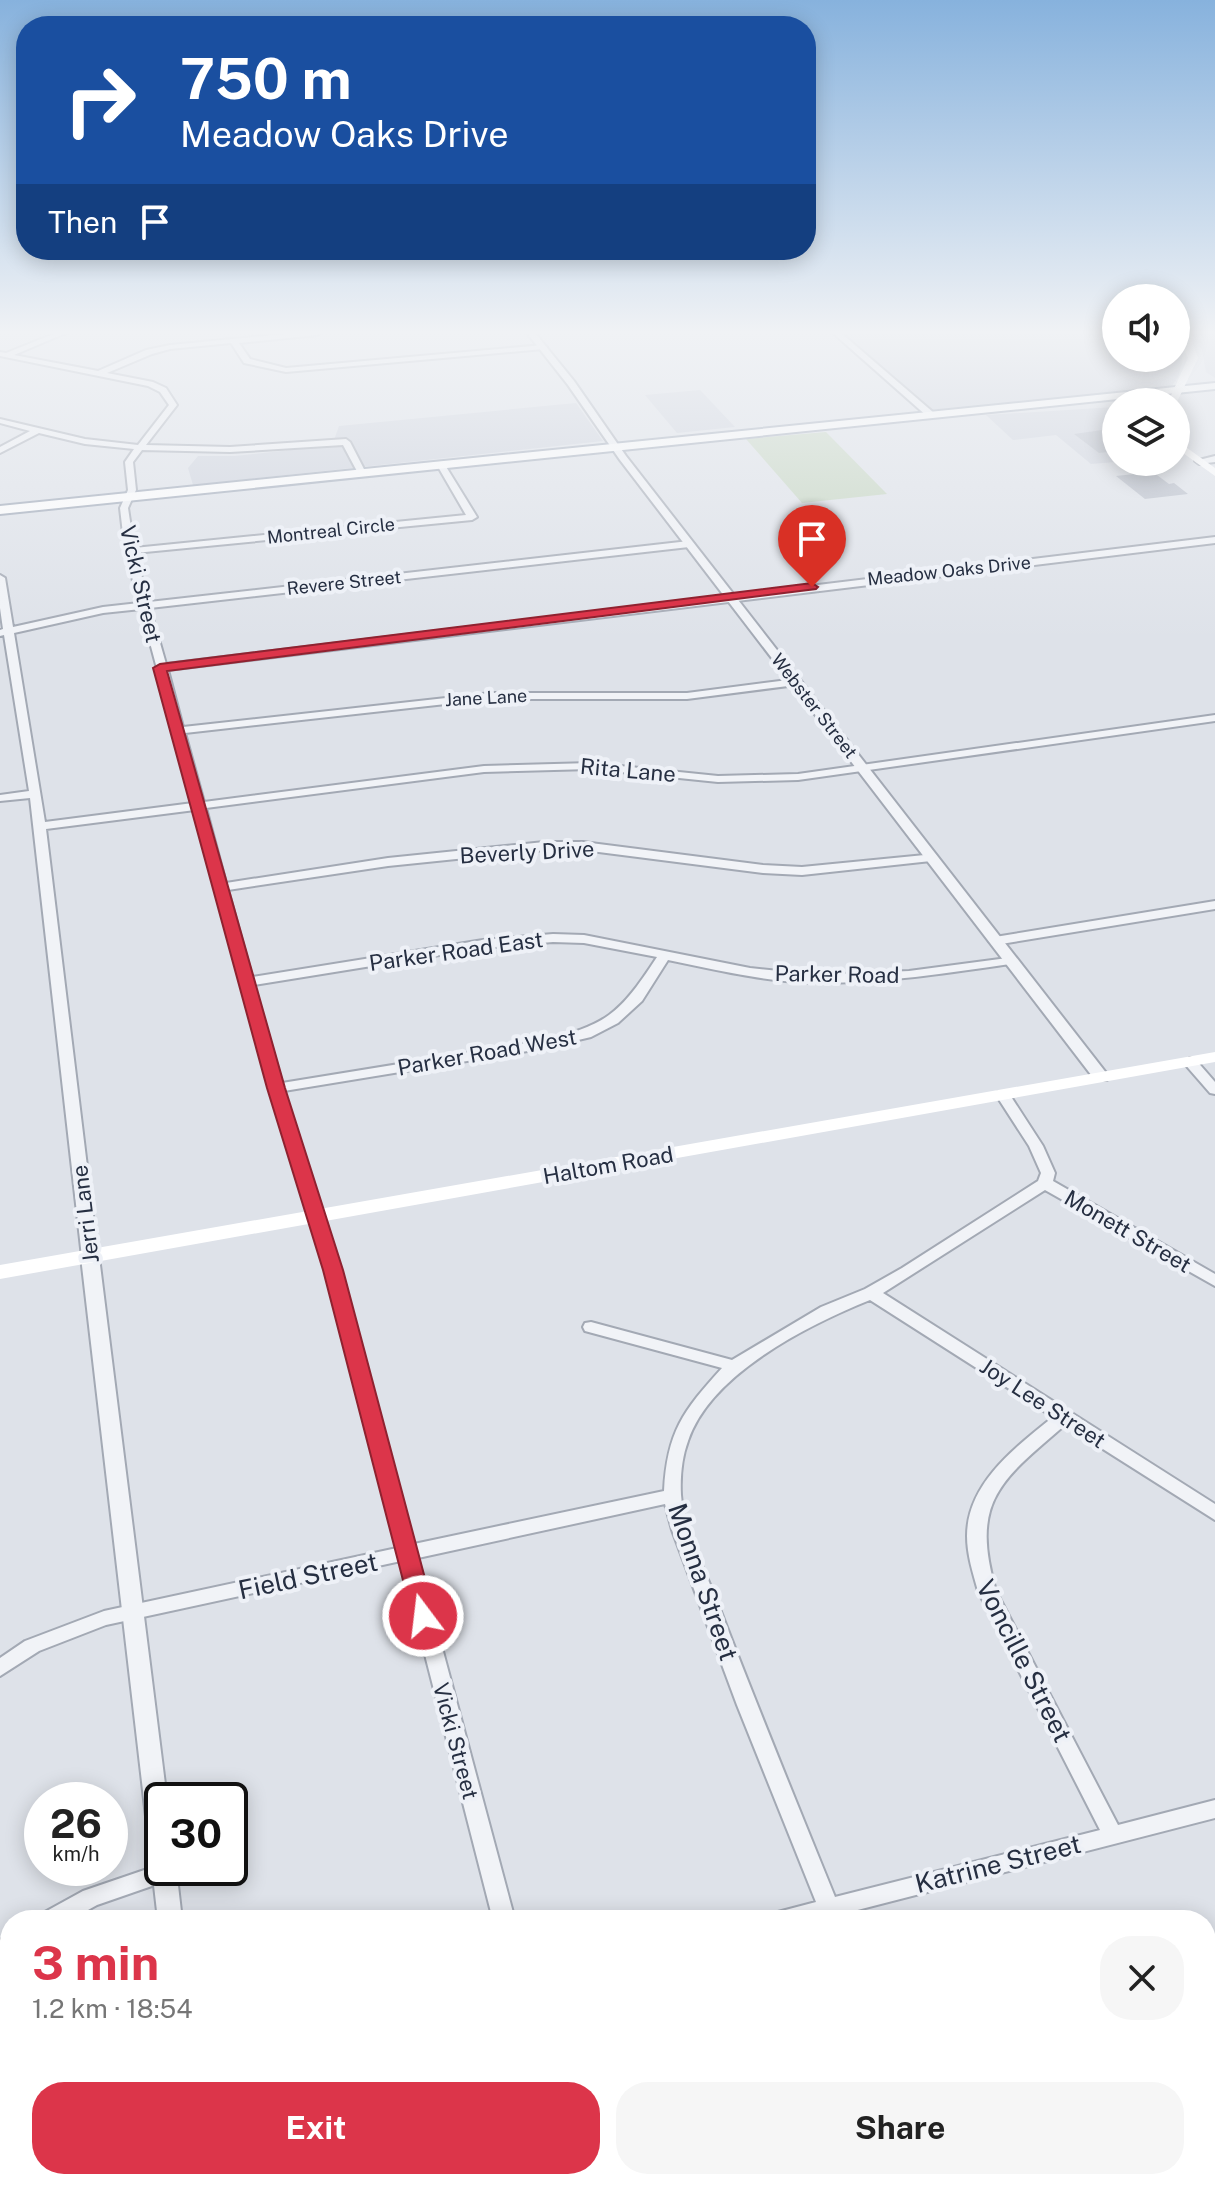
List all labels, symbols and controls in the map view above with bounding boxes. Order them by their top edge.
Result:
text: 750 m [180,46,352,112]
icon: right [48,48,152,152]
text: Meadow Oaks Drive [180,113,509,155]
icon: arrive [133,200,177,244]
text: Then [48,204,117,240]
map controls [1102,284,1190,476]
button: sound [1102,284,1190,372]
button: layers [1102,388,1190,476]
pin [778,505,846,587]
street label: Montreal Circle [266,513,396,548]
icon: arrive [790,517,834,561]
street label: Vicki Street [115,523,167,645]
street label: Meadow Oaks Drive [866,551,1032,590]
street label: Revere Street [286,566,402,599]
street label: Webster Street [767,649,862,762]
street label: Jane Lane [444,685,528,710]
street label: Rita Lane [579,753,677,787]
street label: Beverly Drive [459,835,595,869]
street label: Parker Road East [367,926,545,976]
street label: Parker Road [774,960,900,988]
street label: Parker Road West [395,1023,579,1081]
street label: Haltom Road [541,1141,675,1189]
street label: Jerri Lane [66,1163,104,1265]
street label: Monett Street [1060,1184,1196,1278]
street label: Joy Lee Street [975,1353,1111,1453]
street label: Monna Street [662,1499,745,1664]
street label: Field Street [235,1546,380,1605]
position arrow [381,1574,465,1658]
street label: Voncille Street [970,1574,1079,1747]
street label: Vicki Street [428,1680,484,1802]
speed limit sign: 30 [144,1782,248,1886]
text: 26 [50,1800,102,1847]
street label: Katrine Street [912,1828,1084,1899]
text: km/h [52,1842,100,1866]
text: 3 min [32,1934,159,1991]
button: close [1100,1936,1184,2020]
text: 1.2 km · 18:54 [32,1993,193,2024]
button: Exit [32,2082,600,2174]
button: Share [616,2082,1184,2174]

